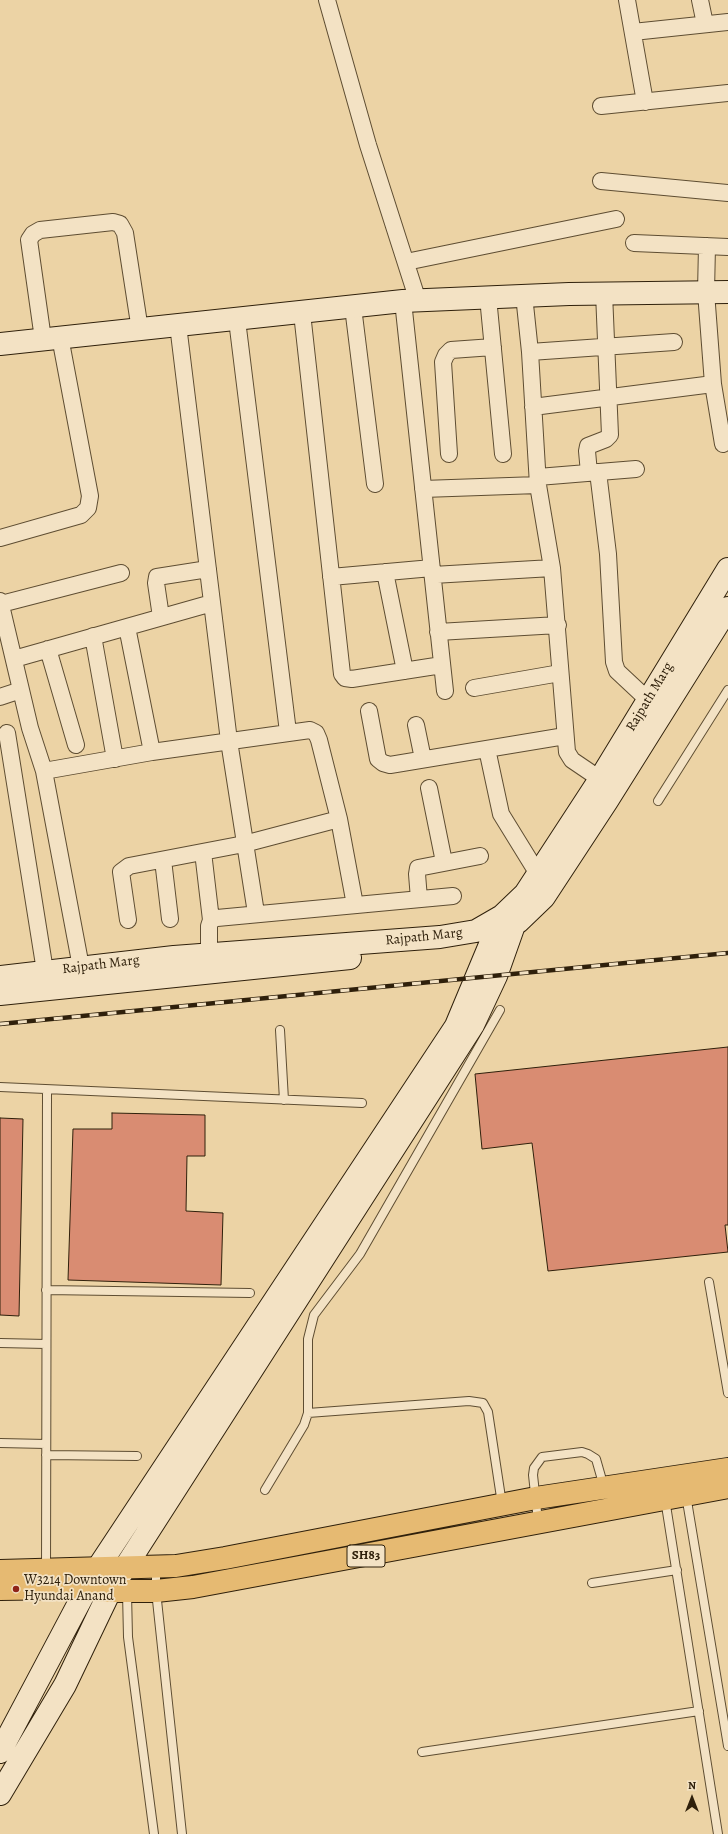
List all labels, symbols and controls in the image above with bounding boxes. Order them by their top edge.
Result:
street label: Rajpath Marg [623,659,677,735]
street label: Rajpath Marg [384,925,464,949]
street label: Rajpath Marg [61,952,141,978]
road number: SH83 [347,1545,385,1567]
place label: W3214 Downtown Hyundai Anand [24,1573,126,1606]
marker: W3214 Downtown Hyundai Anand [11,1584,21,1594]
north arrow [672,1778,712,1818]
text: N [688,1778,696,1793]

